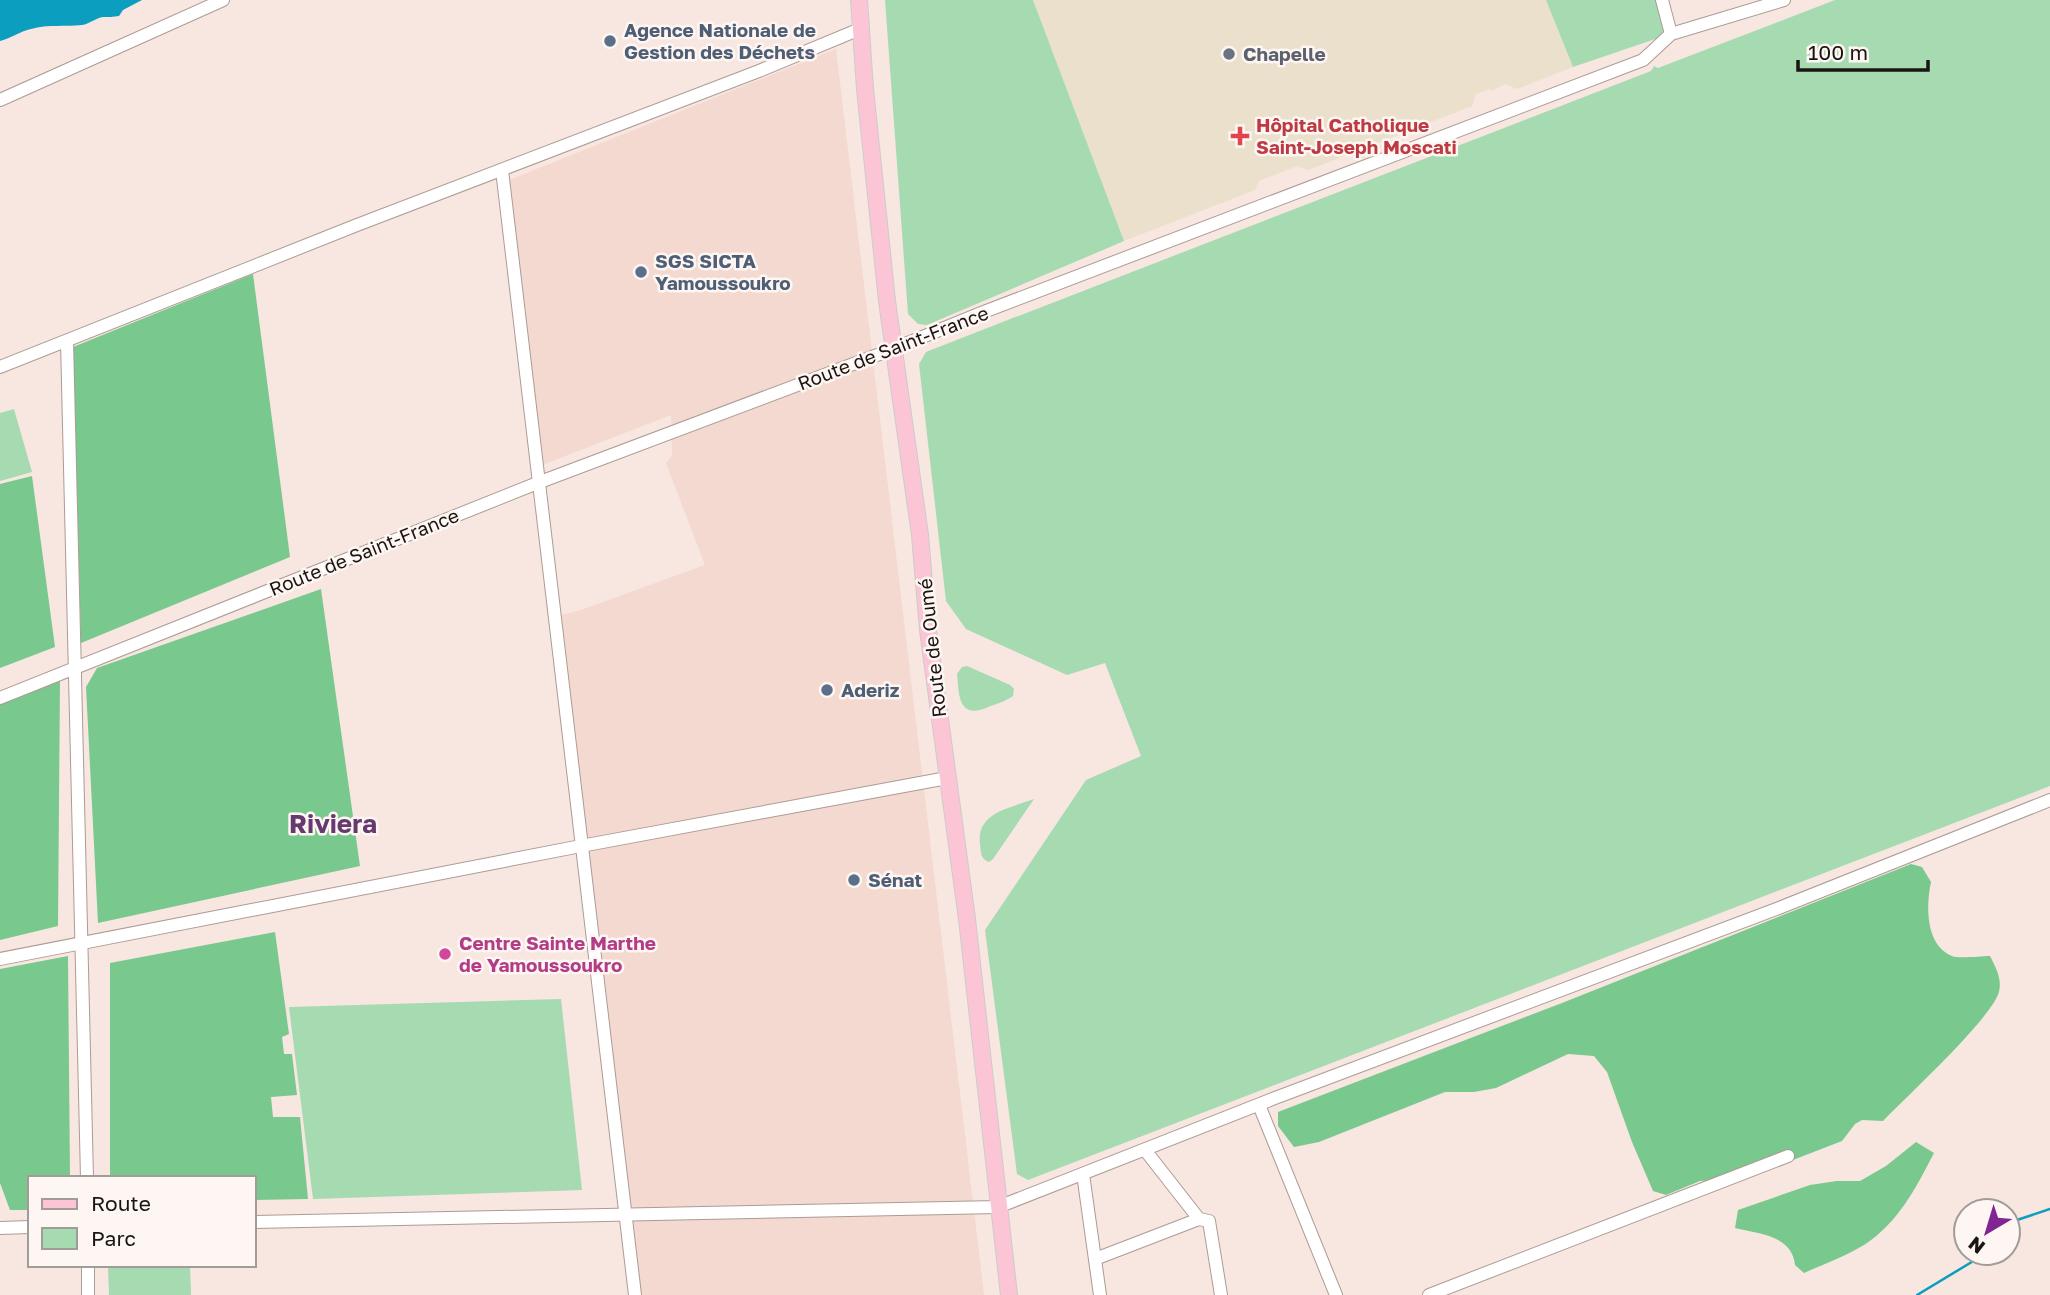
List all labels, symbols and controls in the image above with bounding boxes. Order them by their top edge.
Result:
place label: Agence Nationale de Gestion des Déchets [624,18,816,63]
scale bar [1798,28,1927,72]
marker: Agence Nationale de Gestion des Déchets [602,33,618,49]
text: 100 m [1808,39,1868,65]
place label: Chapelle [1243,42,1326,65]
marker: Chapelle [1221,46,1237,62]
place label: Hôpital Catholique Saint-Joseph Moscati [1256,113,1457,158]
marker: Hôpital Catholique Saint-Joseph Moscati [1230,126,1250,146]
place label: SGS SICTA Yamoussoukro [655,249,791,294]
marker: SGS SICTA Yamoussoukro [633,264,649,280]
street label: Route de Saint-France [794,300,992,395]
street label: Route de Saint-France [266,503,462,600]
street label: Route de Oumé [913,577,950,719]
place label: Aderiz [841,678,900,701]
marker: Aderiz [819,682,835,698]
district label: Riviera [289,808,377,839]
place label: Sénat [868,868,922,891]
marker: Sénat [846,872,862,888]
place label: Centre Sainte Marthe de Yamoussoukro [459,931,656,976]
marker: Centre Sainte Marthe de Yamoussoukro [437,946,453,962]
legend [28,1176,256,1267]
text: Route [91,1190,151,1216]
north arrow [1952,1197,2022,1267]
text: Parc [91,1225,136,1251]
text: N [1963,1232,1989,1259]

